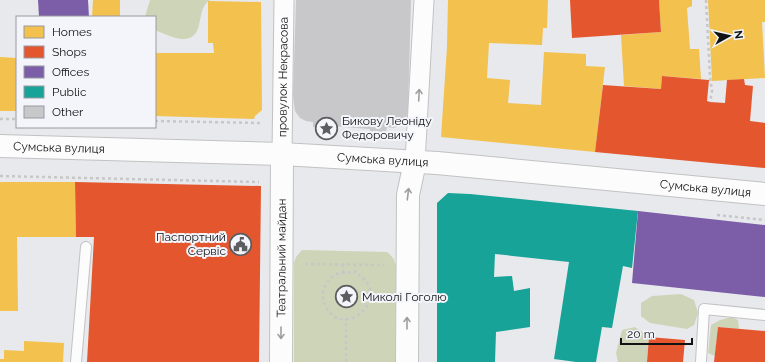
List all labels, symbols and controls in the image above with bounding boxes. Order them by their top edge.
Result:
legend [16,16,156,128]
north arrow [709,16,749,56]
street label: провулок Некрасова [275,17,291,137]
text: Homes [52,25,92,39]
text: N [731,30,745,40]
text: Shops [52,45,87,59]
text: Offices [52,65,89,79]
text: Public [52,85,87,99]
one-way arrow [416,89,423,102]
text: Other [52,105,84,119]
place label: Бикову Леоніду Федоровичу [342,114,432,142]
place icon: Бикову Леоніду Федоровичу [314,115,340,141]
street label: Сумська вулиця [13,139,105,156]
street label: Сумська вулиця [337,150,429,169]
street label: Сумська вулиця [659,177,752,200]
one-way arrow [405,188,412,201]
street label: Театральний майдан [274,199,289,317]
place label: Паспортний Сервіс [156,230,226,258]
public building icon: Паспортний Сервіс [228,231,254,257]
place icon: Миколі Гоголю [334,284,360,310]
place label: Миколі Гоголю [362,290,447,304]
one-way arrow [403,317,411,330]
scale bar [621,320,692,346]
one-way arrow [277,326,285,339]
text: 20 m [627,327,655,341]

